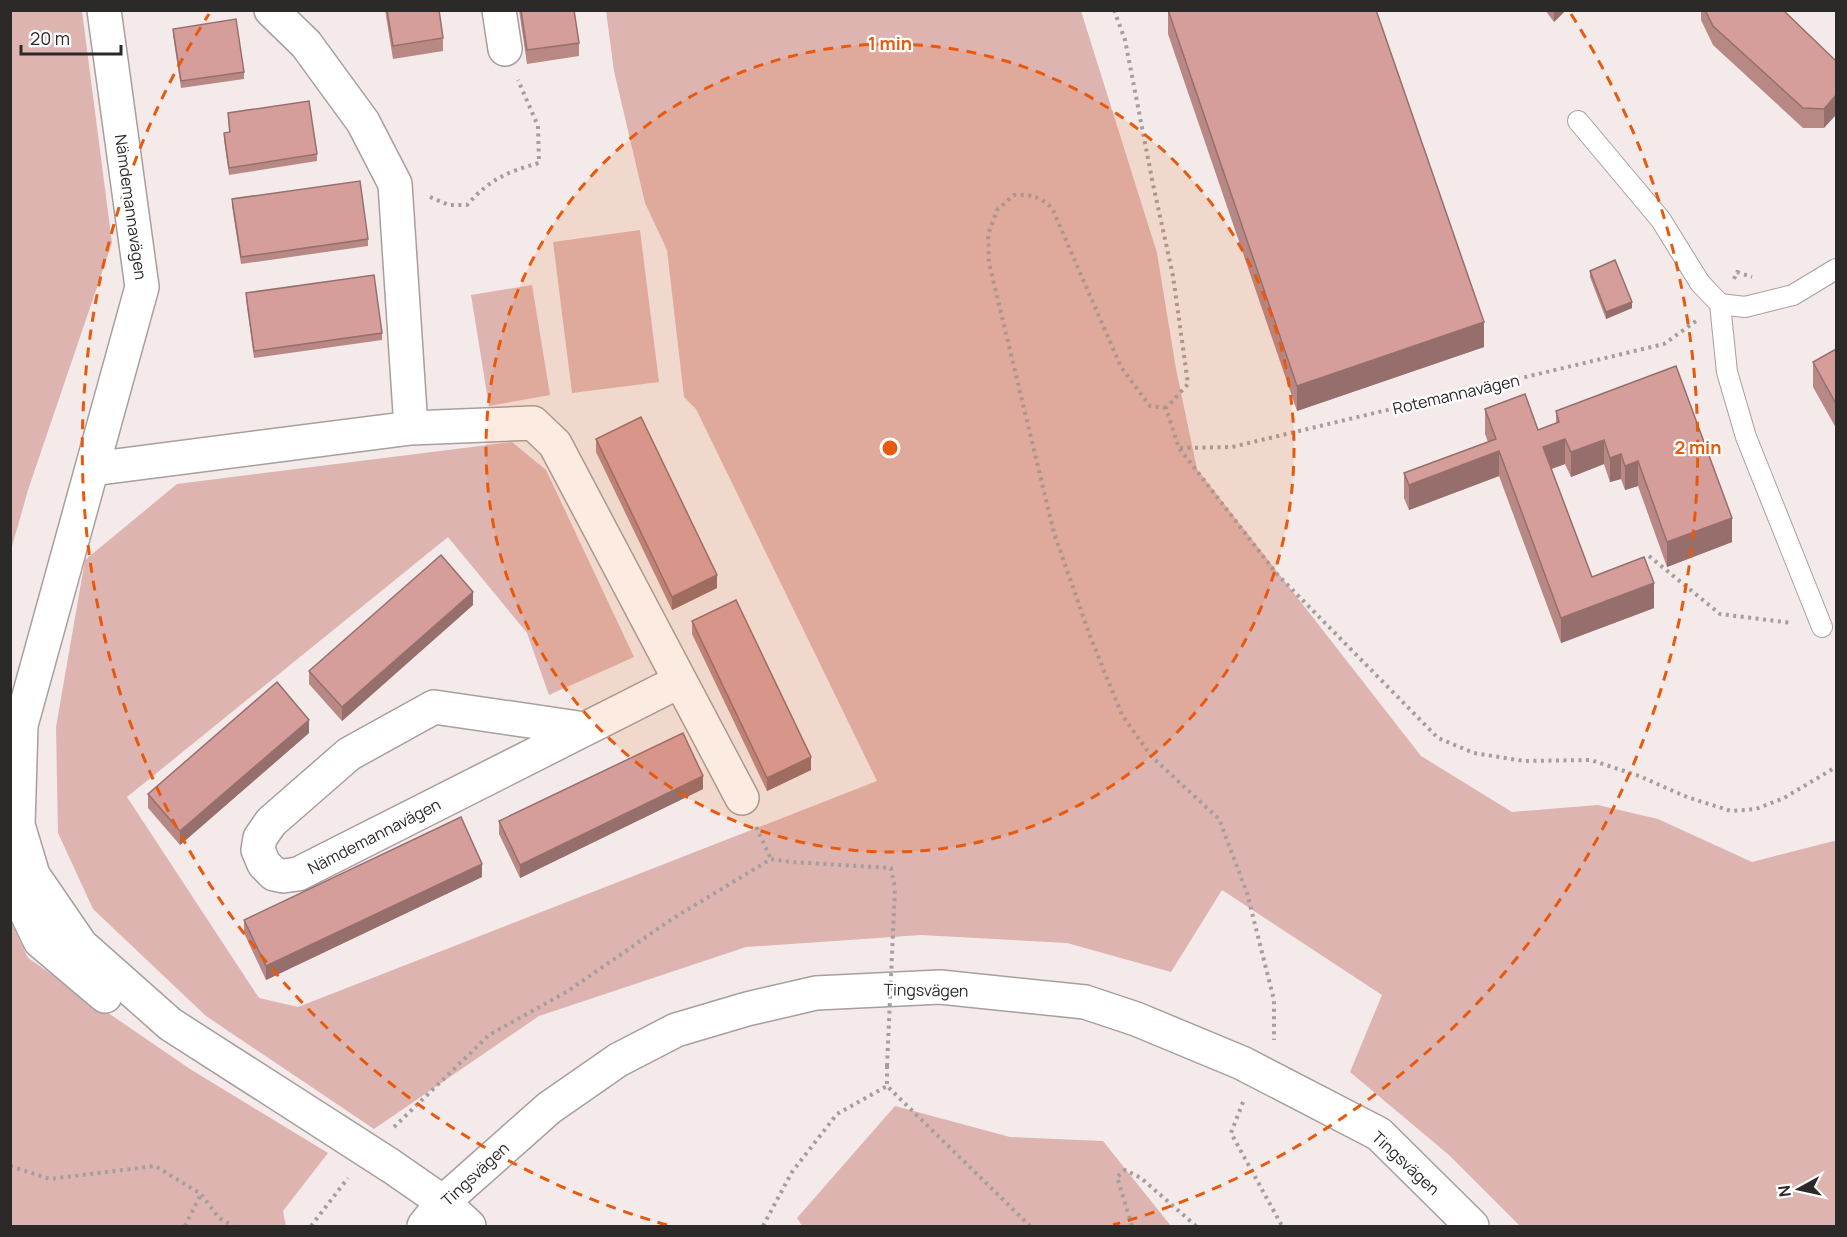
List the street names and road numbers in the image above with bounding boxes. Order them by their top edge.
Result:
street label: Nämdemannavägen [110,133,152,281]
street label: Rotemannavägen [1390,369,1522,419]
street label: Nämdemannavägen [304,793,444,879]
street label: Tingsvägen [883,978,969,1002]
street label: Tingsvägen [1367,1126,1445,1200]
street label: Tingsvägen [436,1137,514,1211]

